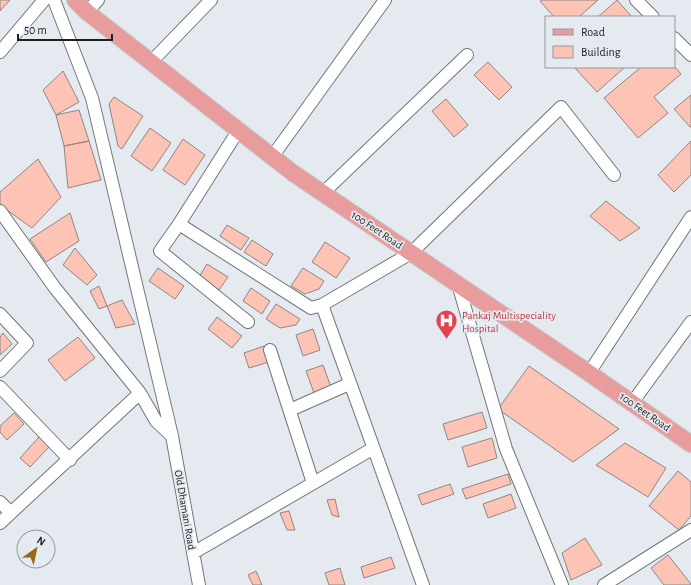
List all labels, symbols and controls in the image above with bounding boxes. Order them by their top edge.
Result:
scale bar [18,16,112,42]
legend [545,16,675,68]
text: 50 m [24,24,47,36]
text: Road [581,26,605,38]
text: Building [581,46,621,58]
street label: 100 Feet Road [349,209,405,251]
hospital icon: Pankaj Multispeciality Hospital [433,308,459,341]
place label: Pankaj Multispeciality Hospital [462,310,556,334]
street label: 100 Feet Road [618,391,673,434]
street label: Old Dhamani Road [173,469,197,551]
north arrow [16,529,56,569]
text: N [35,534,47,548]

